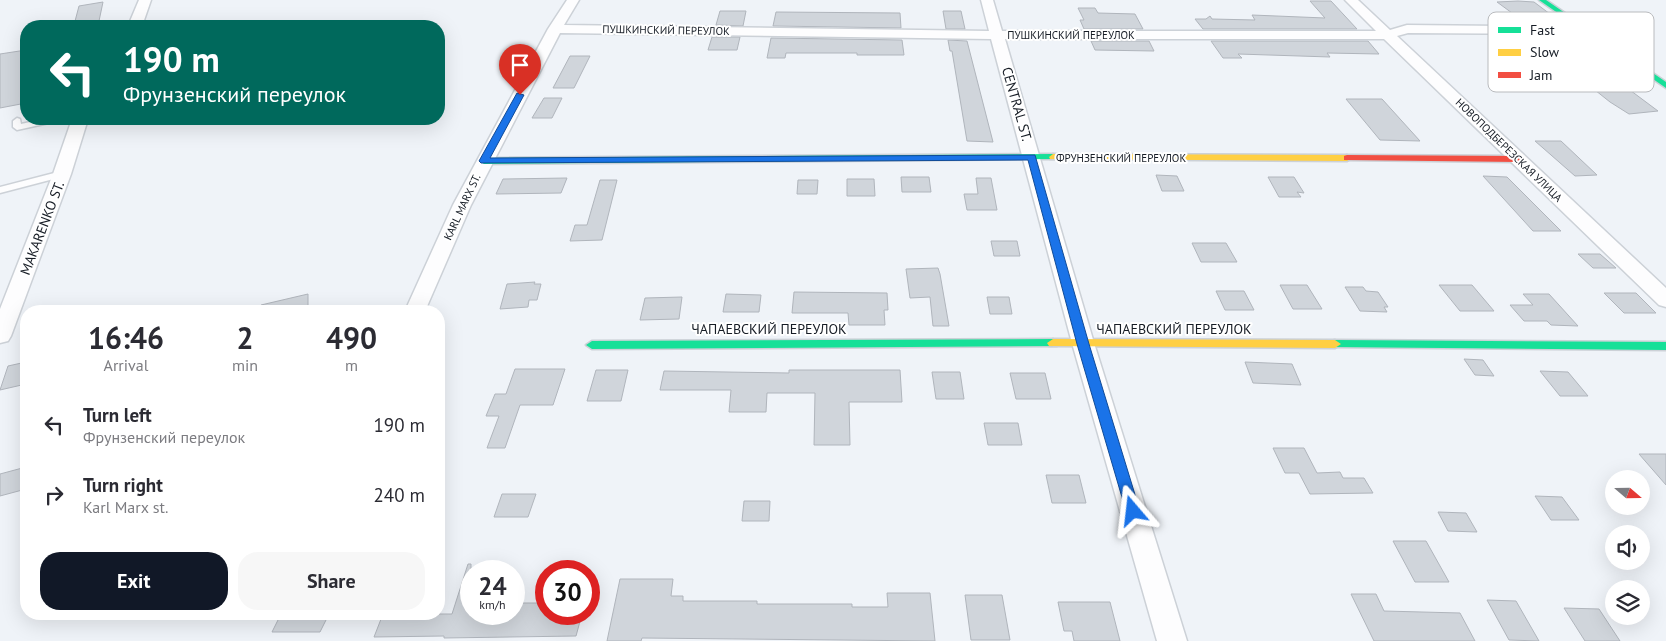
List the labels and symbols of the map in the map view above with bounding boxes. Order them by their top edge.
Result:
legend [1488,12,1654,92]
text: Fast [1530,21,1555,39]
street label: ПУШКИНСКИЙ ПЕРЕУЛОК [602,22,730,38]
street label: ПУШКИНСКИЙ ПЕРЕУЛОК [1007,28,1135,42]
text: Slow [1530,43,1560,61]
pin [499,44,541,95]
street label: CENTRAL ST. [998,65,1036,143]
text: Jam [1529,66,1552,84]
street label: НОВОПОДБЕРЕЗСКАЯ УЛИЦА [1453,95,1566,205]
street label: ФРУНЗЕНСКИЙ ПЕРЕУЛОК [1056,151,1186,165]
street label: KARL MARX ST. [441,172,483,242]
street label: MAKARENKO ST. [16,179,68,277]
street label: ЧАПАЕВСКИЙ ПЕРЕУЛОК [691,320,847,338]
street label: ЧАПАЕВСКИЙ ПЕРЕУЛОК [1096,320,1252,338]
north arrow [1605,470,1650,515]
position arrow [1106,484,1158,536]
speed limit sign: 30 [535,560,600,625]

